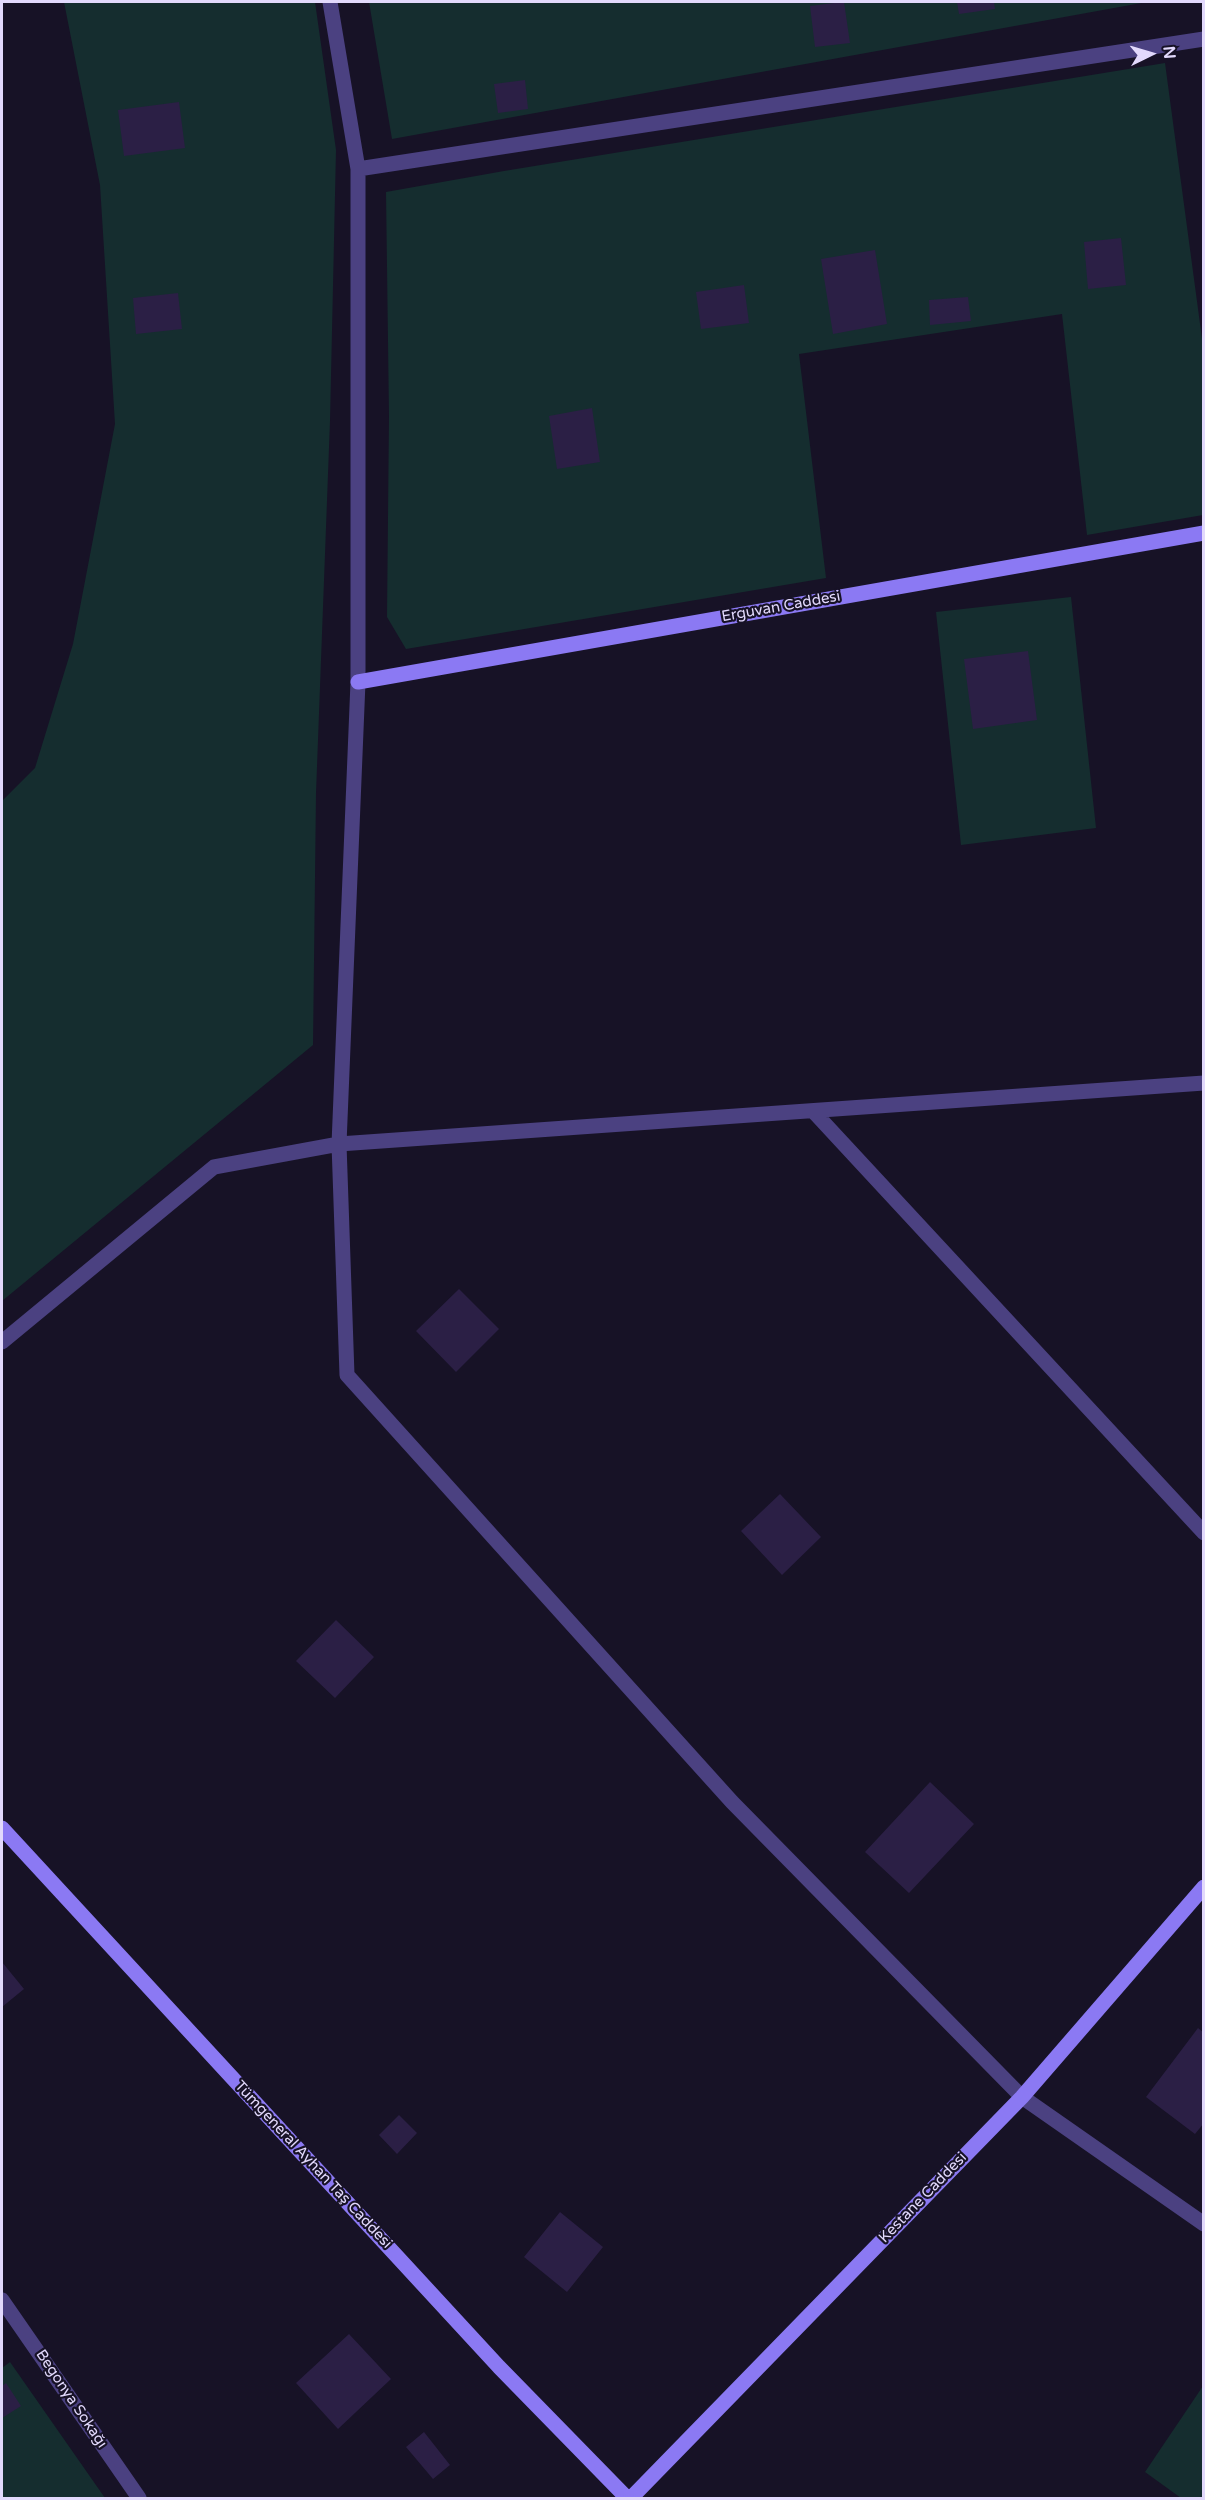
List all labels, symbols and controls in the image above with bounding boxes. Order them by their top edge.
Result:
north arrow [1121,24,1181,84]
text: N [1158,45,1179,60]
street label: Erguvan Caddesi [720,588,842,626]
street label: Tümgeneral Ayhan Taş Caddesi [231,2077,395,2253]
street label: Kestane Caddesi [875,2149,971,2247]
street label: Begonya Sokağı [31,2346,111,2452]

